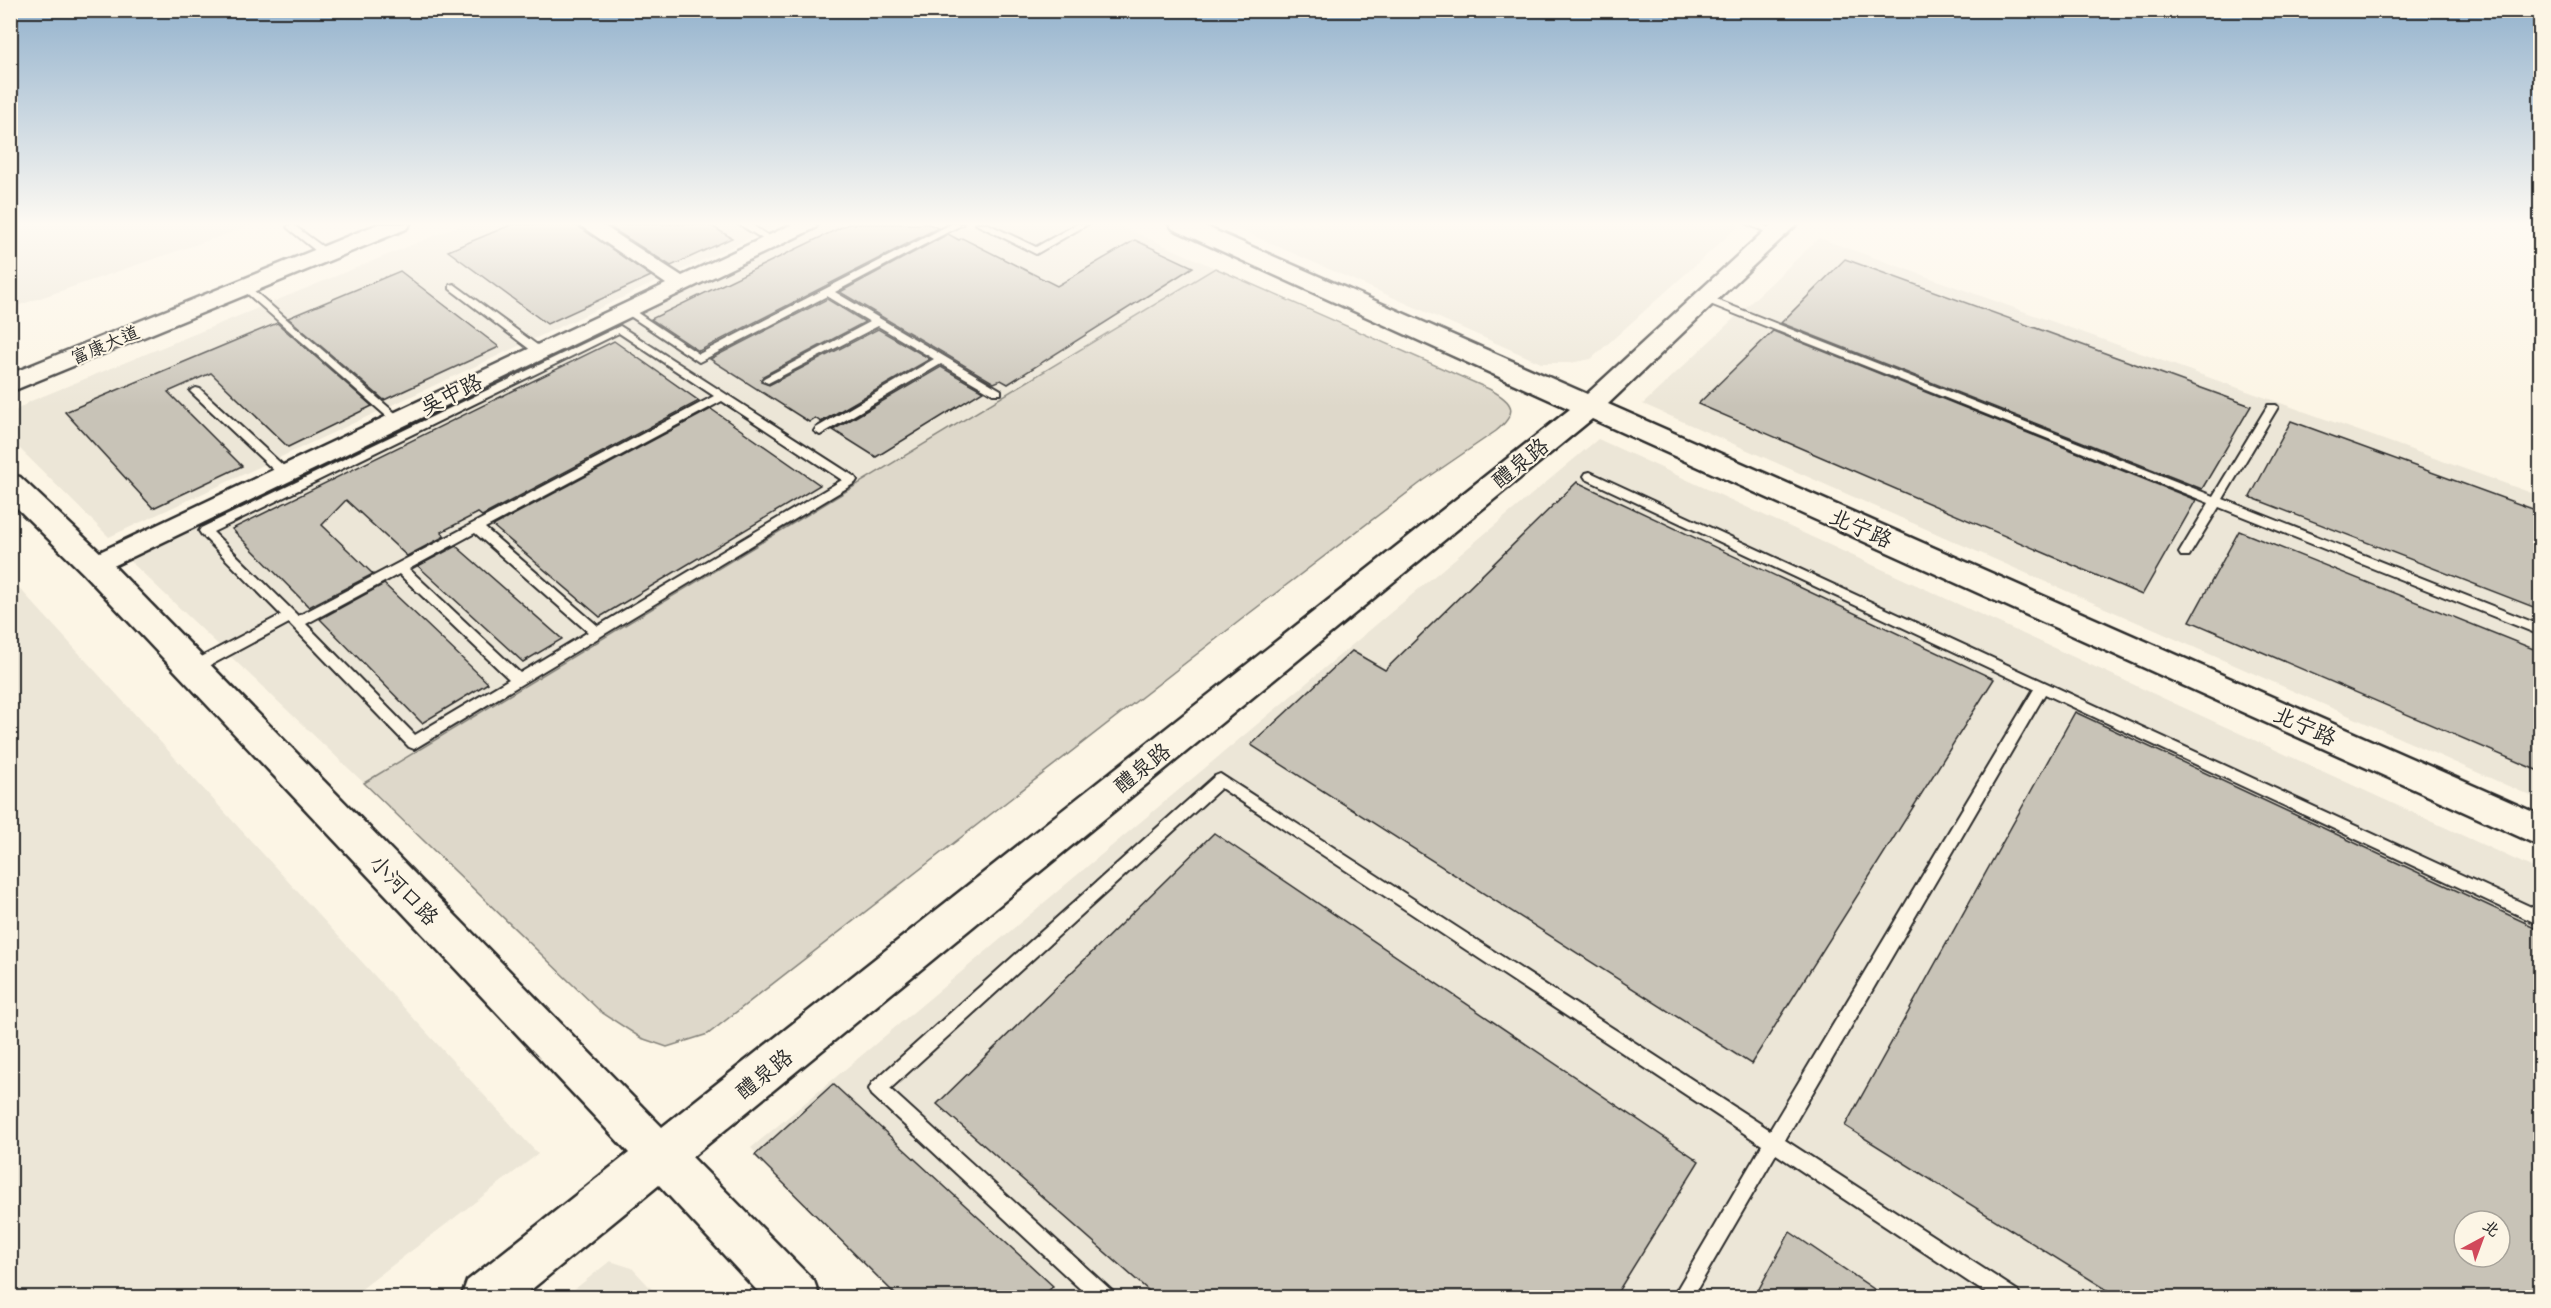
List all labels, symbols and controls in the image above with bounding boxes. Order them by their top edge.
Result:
street label: 富康大道 [66,316,144,374]
street label: 吴中路 [413,362,489,426]
street label: 醴泉路 [1482,427,1558,499]
street label: 北宁路 [1823,497,1899,559]
street label: 北宁路 [2267,695,2343,757]
street label: 醴泉路 [1104,732,1180,804]
street label: 小河口路 [359,845,449,935]
street label: 醴泉路 [726,1038,802,1110]
north arrow [2452,1209,2512,1269]
text: 北 [2476,1212,2507,1244]

